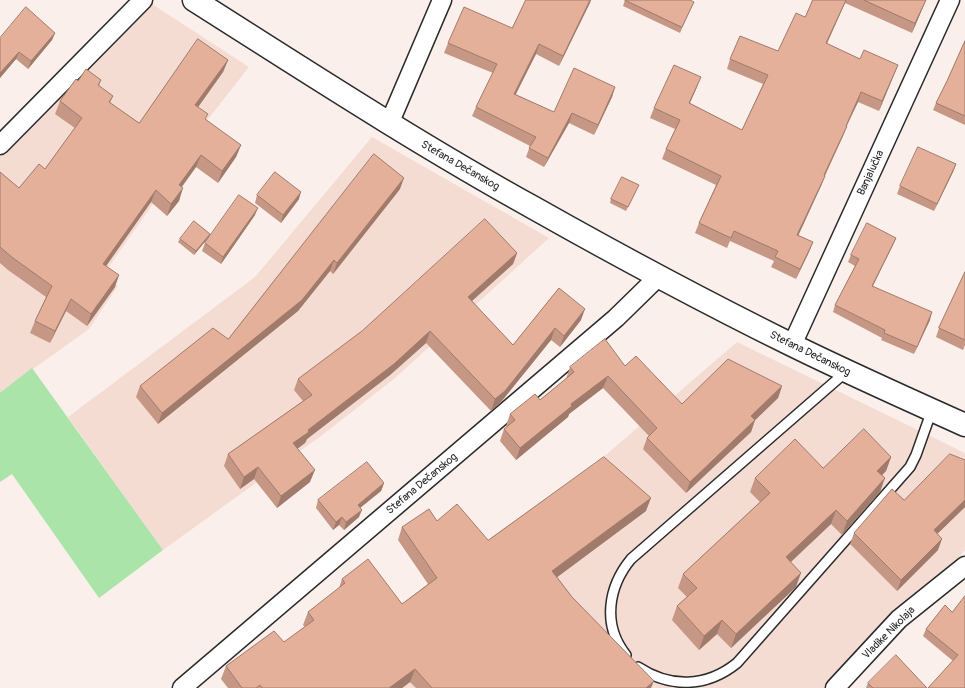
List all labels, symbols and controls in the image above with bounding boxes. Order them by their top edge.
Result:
street label: Stefana Dečanskog [418,138,502,194]
street label: Banjalučka [855,148,887,198]
street label: Stefana Dečanskog [767,329,853,379]
street label: Stefana Dečanskog [384,450,460,518]
street label: Vladike Nikolaja [860,604,918,662]

